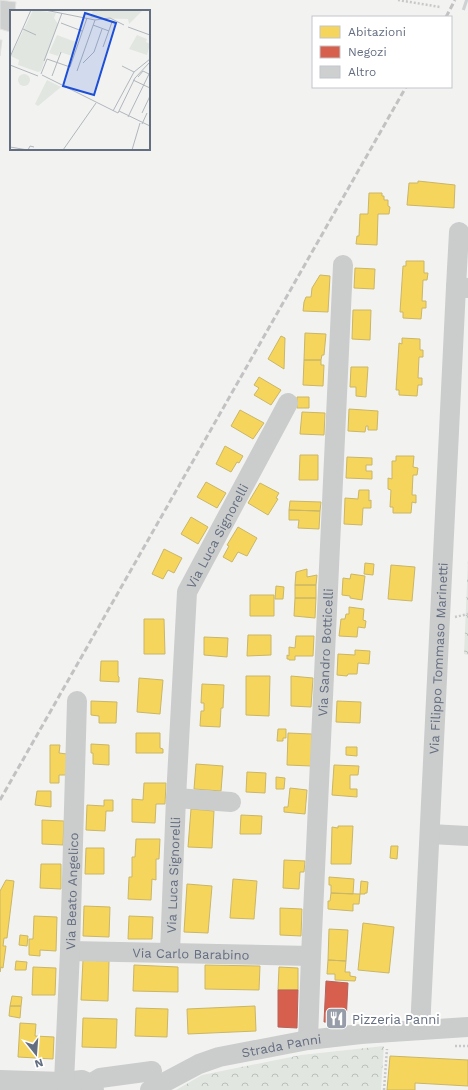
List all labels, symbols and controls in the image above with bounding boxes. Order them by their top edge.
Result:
inset map [10,10,150,150]
legend [312,16,452,88]
text: Abitazioni [348,25,406,39]
text: Negozi [348,45,387,59]
text: Altro [348,65,376,79]
street label: Via Luca Signorelli [183,481,251,591]
street label: Via Filippo Tommaso Marinetti [426,562,451,755]
street label: Via Sandro Botticelli [315,588,336,717]
street label: Via Luca Signorelli [164,817,183,934]
street label: Via Beato Angelico [63,832,81,950]
street label: Via Carlo Barabino [132,945,250,963]
restaurant icon: Pizzeria Panni [323,1006,349,1032]
place label: Pizzeria Panni [352,1012,440,1027]
street label: Strada Panni [240,1032,322,1061]
north arrow [16,1034,56,1074]
text: N [33,1056,45,1070]

